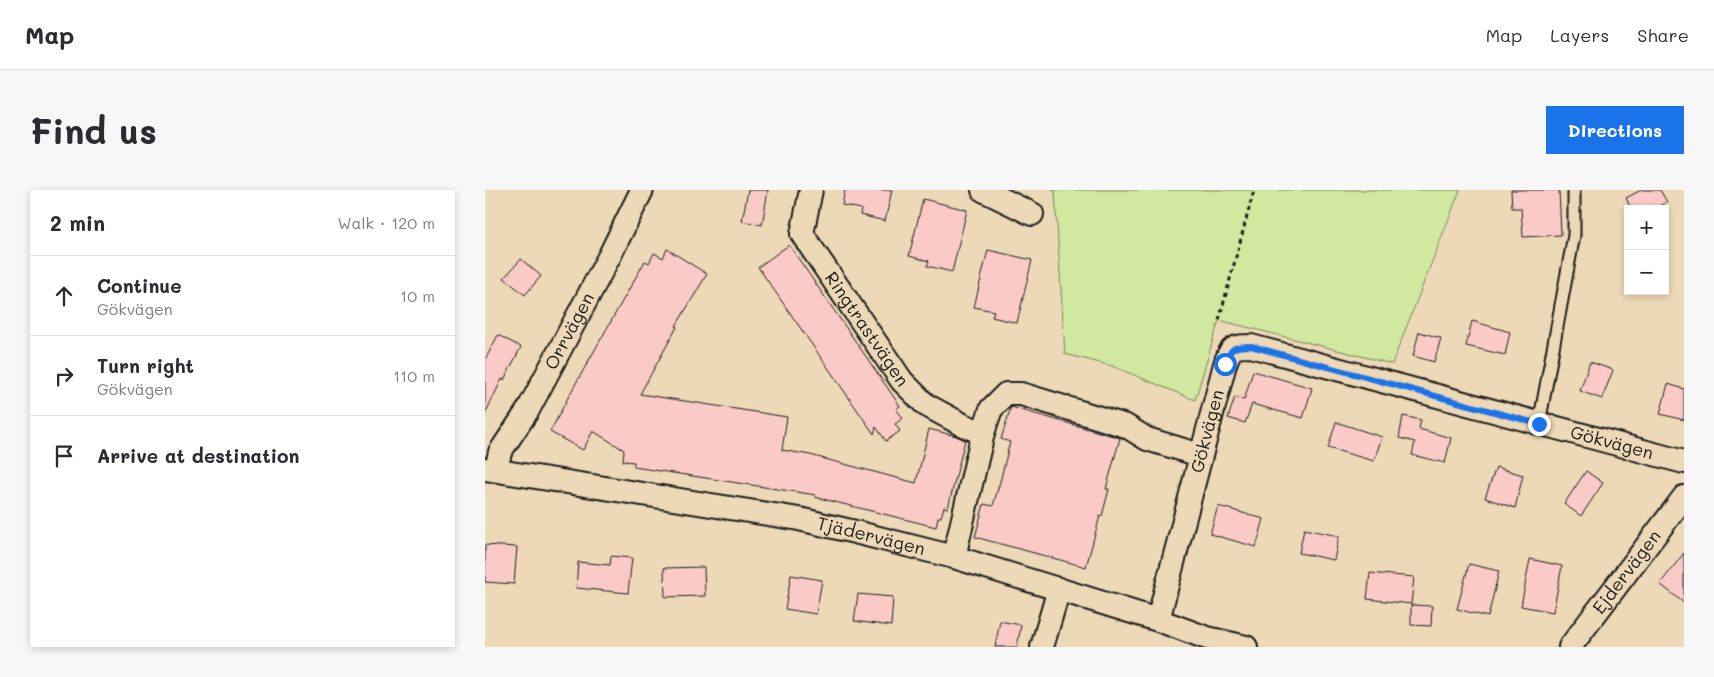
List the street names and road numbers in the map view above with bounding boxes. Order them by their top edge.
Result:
street label: Ringtrastvägen [820,266,915,391]
street label: Orrvägen [539,288,599,374]
street label: Gökvägen [1184,387,1229,475]
street label: Gökvägen [1568,419,1656,464]
street label: Tjädervägen [815,511,928,560]
street label: Ejdervägen [1586,525,1666,618]

